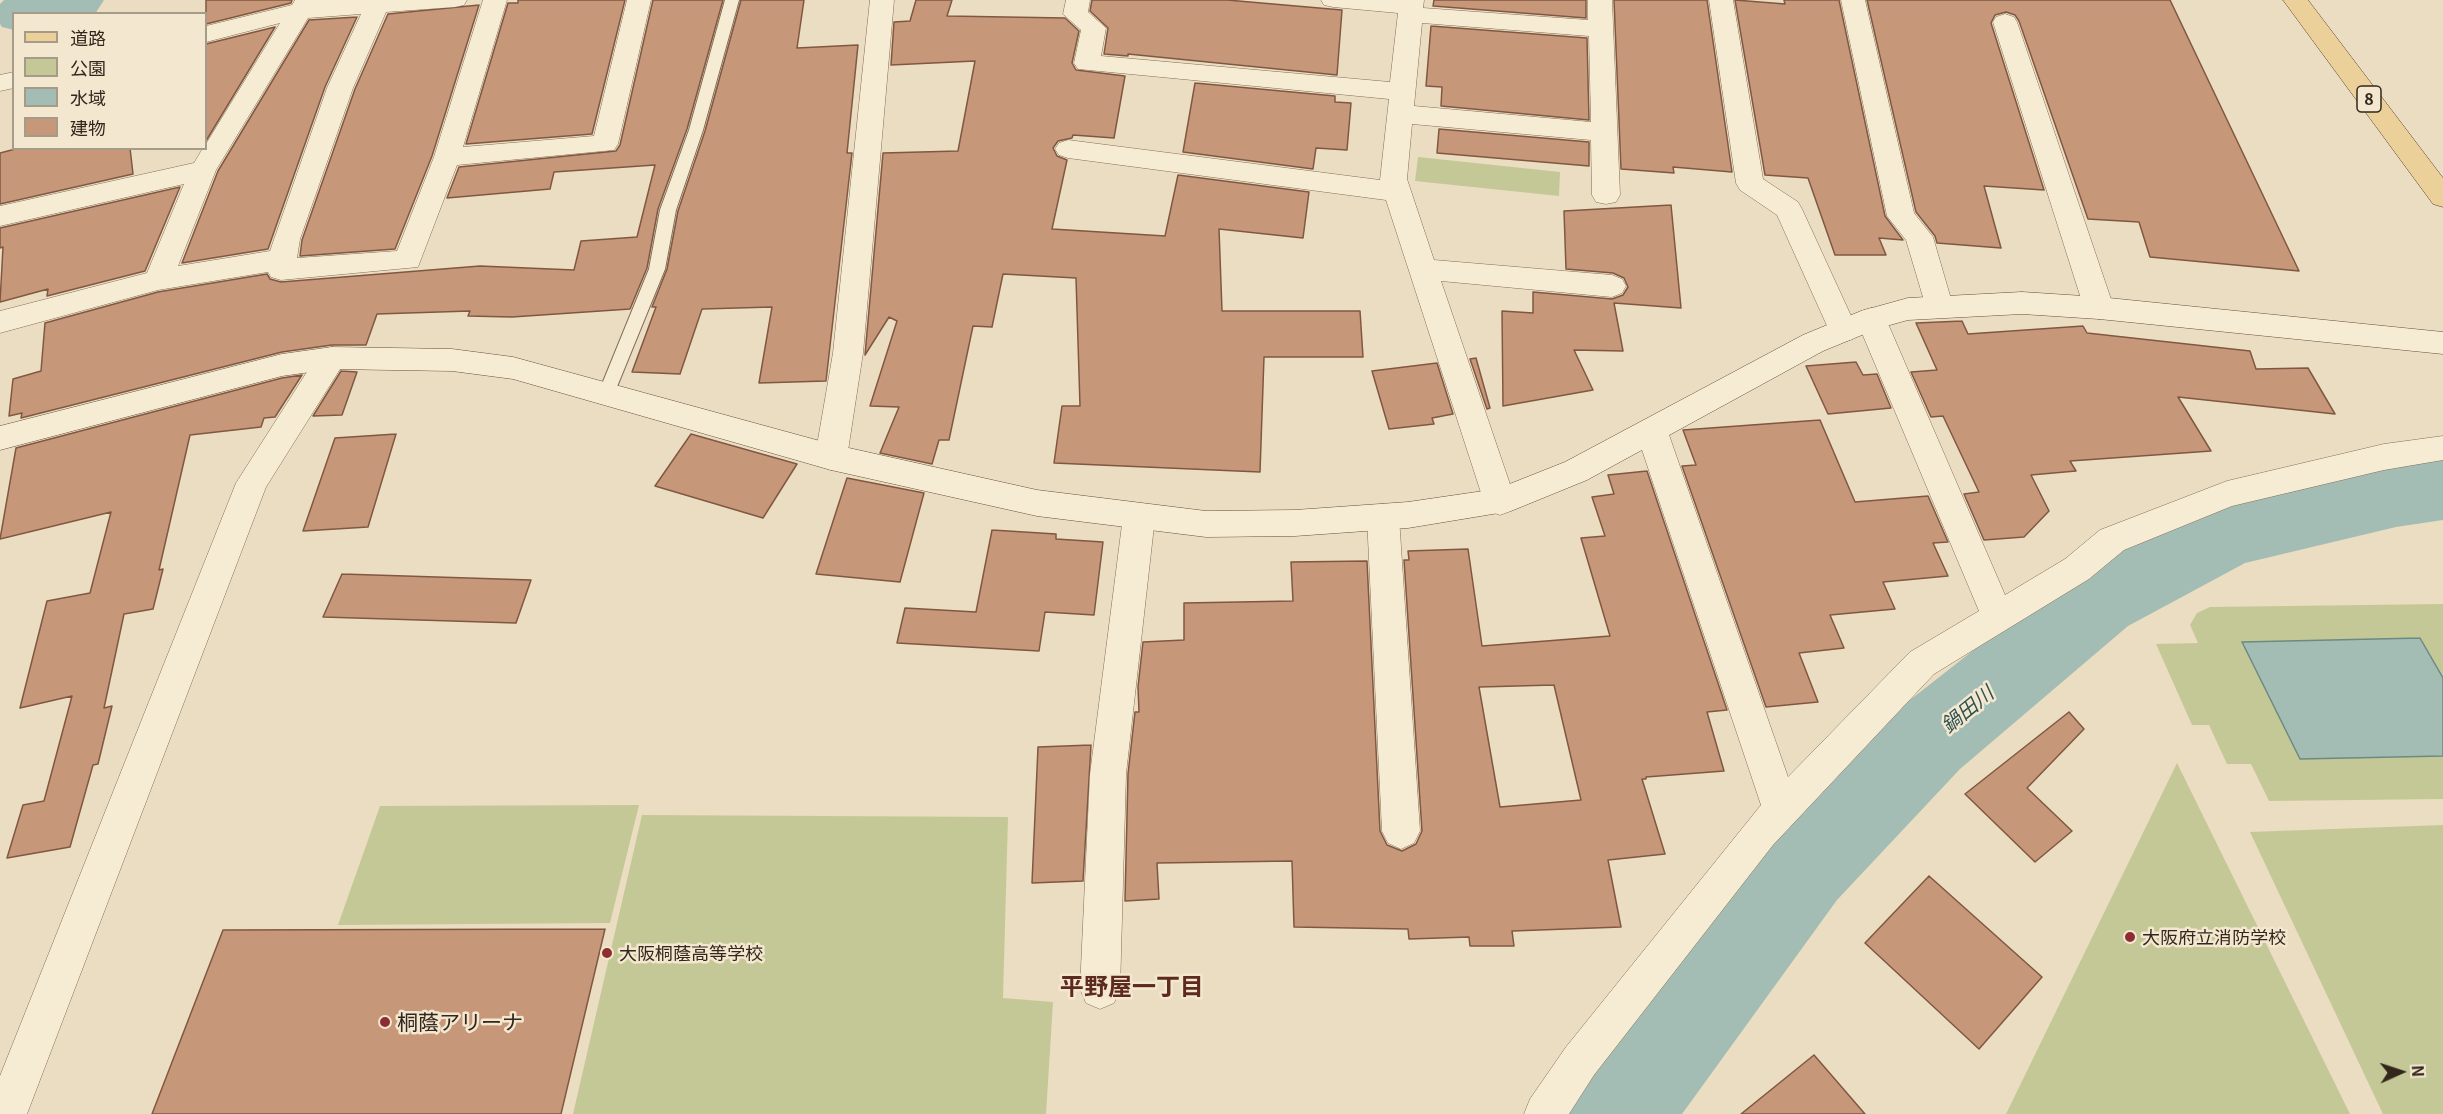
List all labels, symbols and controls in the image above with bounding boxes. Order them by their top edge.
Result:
legend [12,12,207,150]
text: 道路 [70,24,106,50]
text: 公園 [70,54,106,80]
text: 水域 [70,84,106,110]
road number: 8 [2357,86,2381,112]
text: 建物 [70,114,106,140]
water label: 鍋田川 [1936,681,1998,737]
place label: 大阪府立消防学校 [2142,926,2286,948]
marker: 大阪府立消防学校 [2123,930,2137,944]
place label: 大阪桐蔭高等学校 [619,942,763,964]
marker: 大阪桐蔭高等学校 [600,946,614,960]
district label: 平野屋一丁目 [1060,972,1204,1000]
place label: 桐蔭アリーナ [397,1009,523,1035]
marker: 桐蔭アリーナ [378,1015,392,1029]
north arrow [2371,1042,2431,1102]
text: N [2407,1064,2431,1078]

